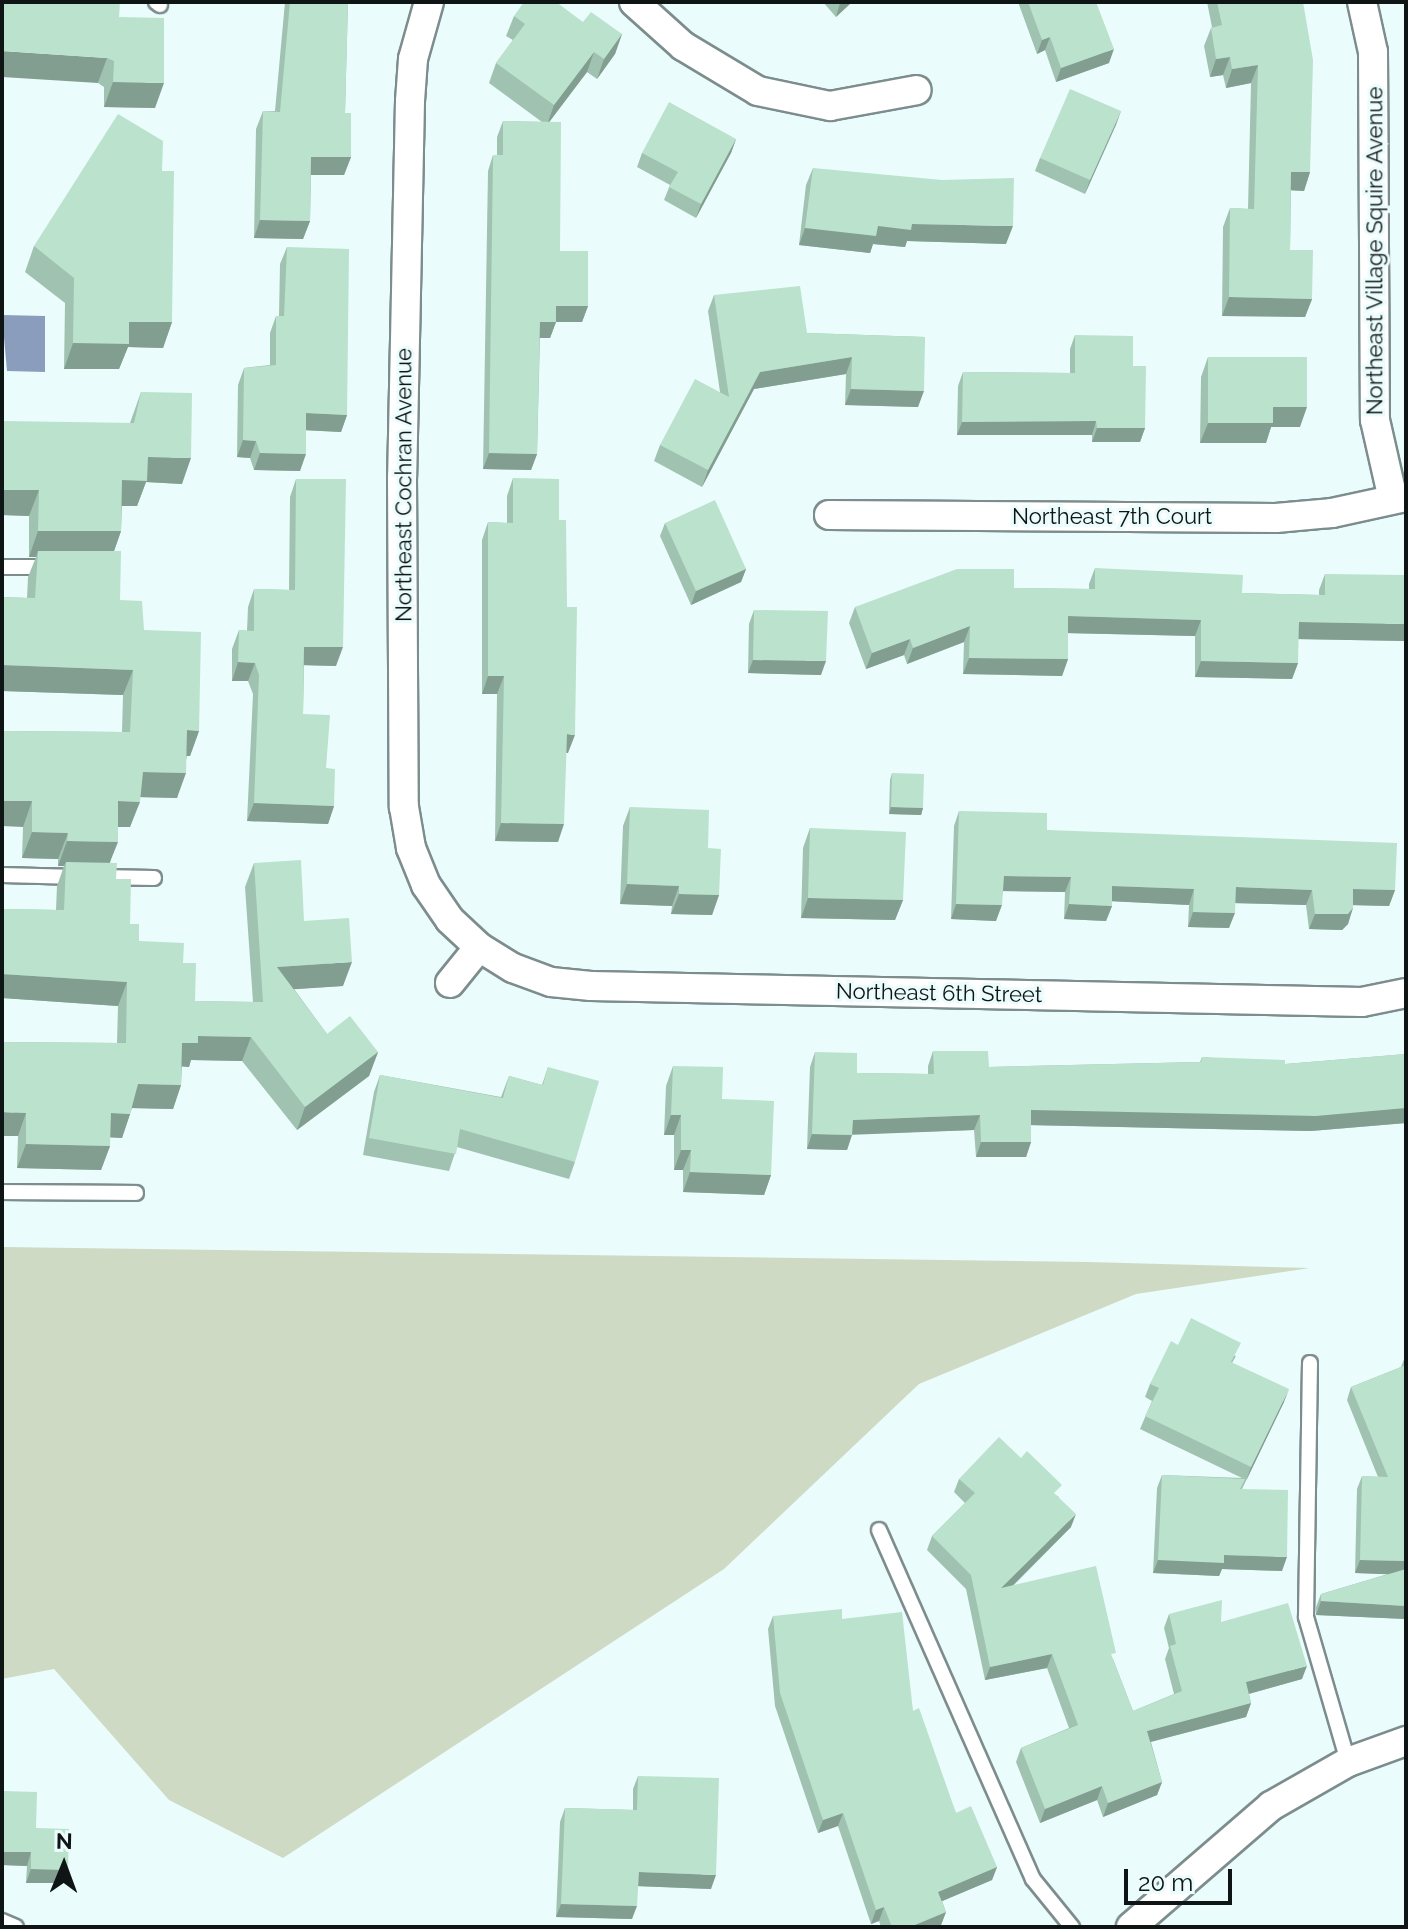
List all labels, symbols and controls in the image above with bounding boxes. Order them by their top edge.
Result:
street label: Northeast Village Squire Avenue [1362,86,1388,416]
street label: Northeast Cochran Avenue [391,348,417,622]
street label: Northeast 7th Court [1012,504,1212,530]
street label: Northeast 6th Street [836,978,1042,1008]
north arrow [24,1825,104,1905]
text: N [56,1828,73,1854]
scale bar [1128,1853,1236,1903]
text: 20 m [1138,1868,1193,1897]

